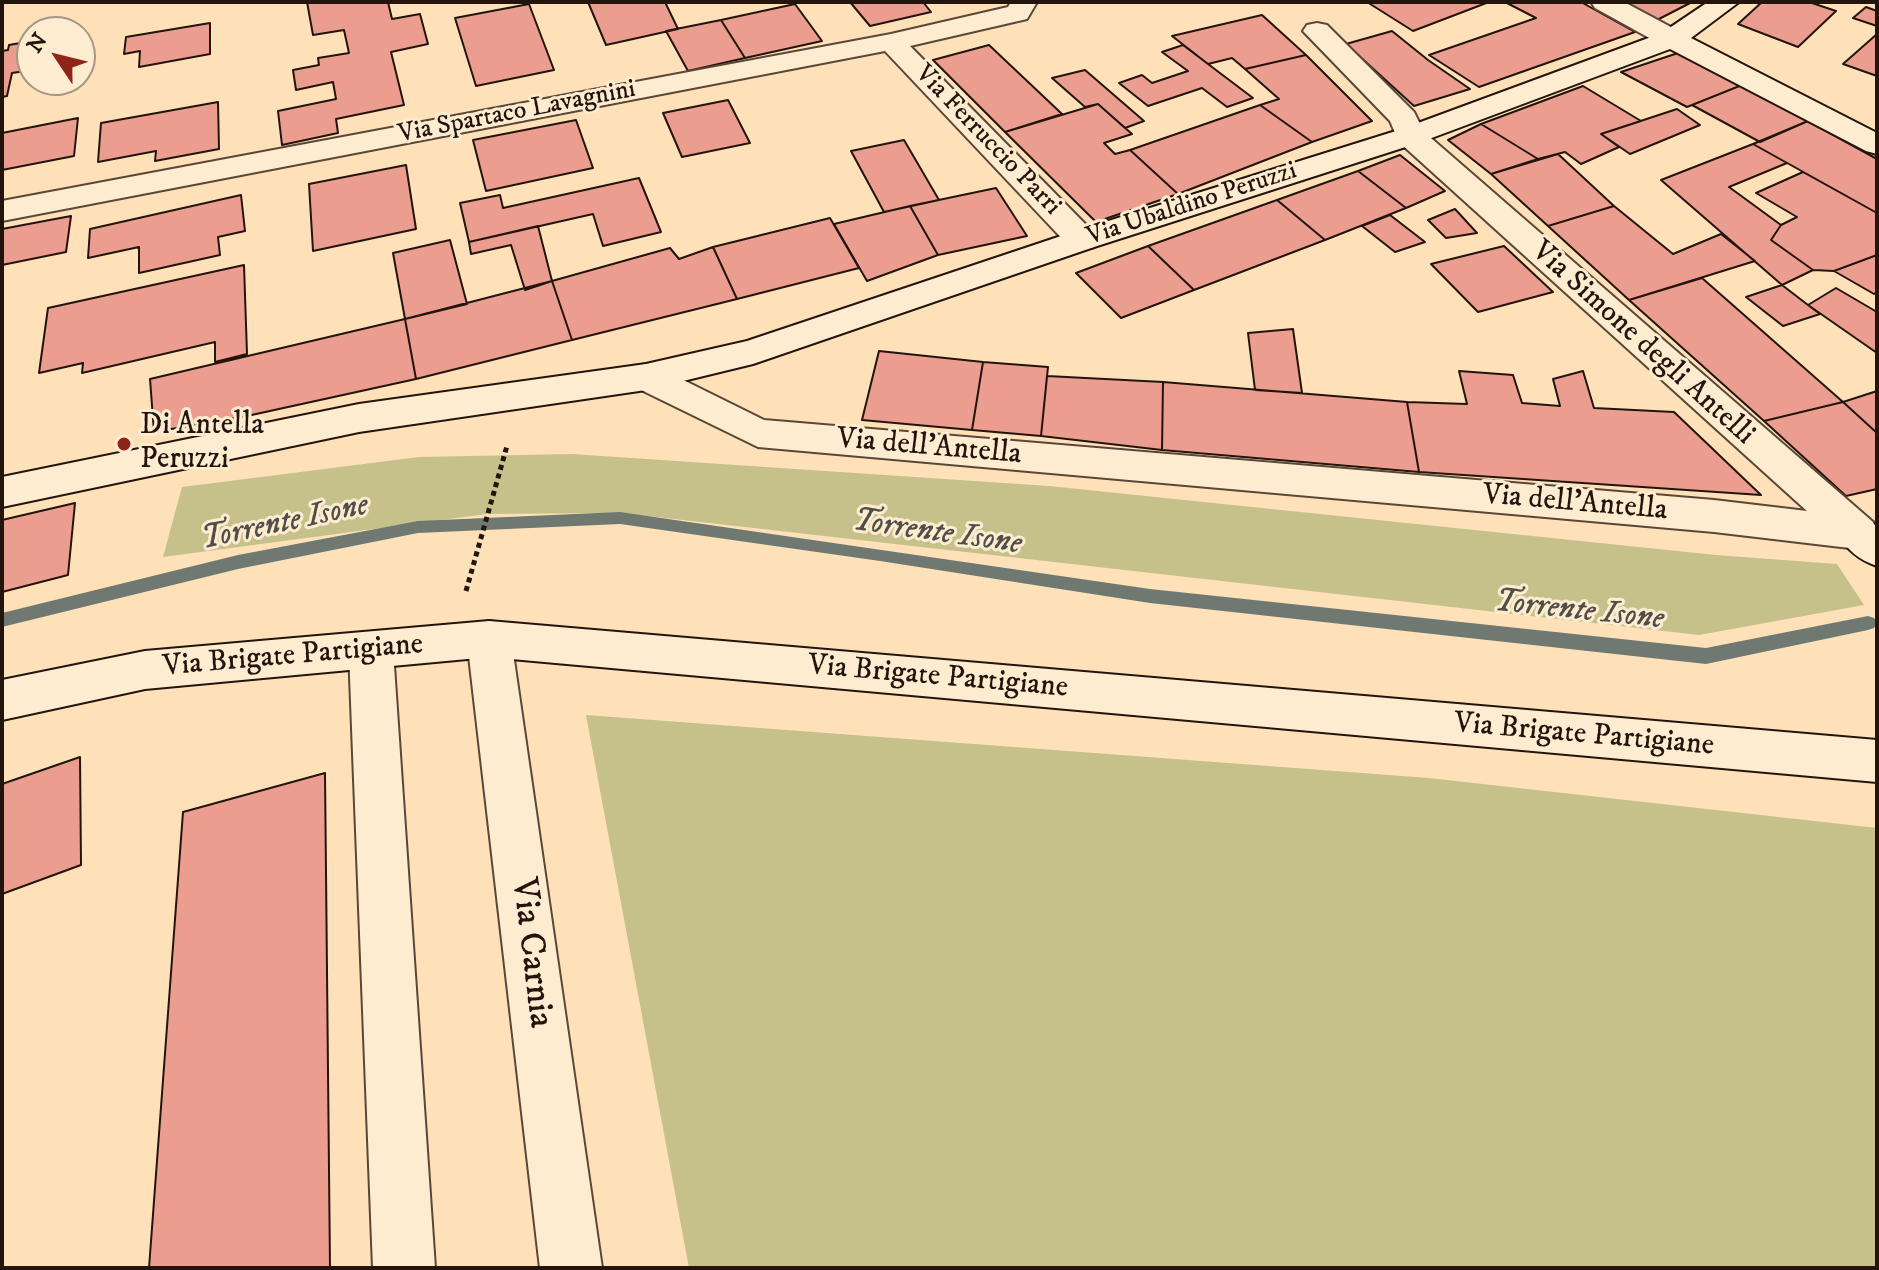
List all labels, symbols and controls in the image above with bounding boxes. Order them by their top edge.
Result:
north arrow [16,16,96,96]
text: N [21,28,54,58]
street label: Via Ferruccio Parri [907,59,1067,223]
street label: Via Spartaco Lavagnini [396,75,638,151]
street label: Via Ubaldino Peruzzi [1083,156,1301,254]
street label: Via Simone degli Antelli [1523,234,1761,454]
place label: Di Antella Peruzzi [140,409,264,480]
street label: Via dell'Antella [835,422,1023,474]
marker: Di Antella Peruzzi [115,435,133,453]
street label: Via dell'Antella [1481,478,1669,530]
water label: Torrente Isone [198,488,372,560]
water label: Torrente Isone [850,503,1024,565]
water label: Torrente Isone [1493,584,1665,640]
street label: Via Brigate Partigiane [161,628,425,686]
street label: Via Brigate Partigiane [806,649,1070,707]
street label: Via Brigate Partigiane [1452,707,1716,765]
street label: Via Carnia [499,876,561,1030]

